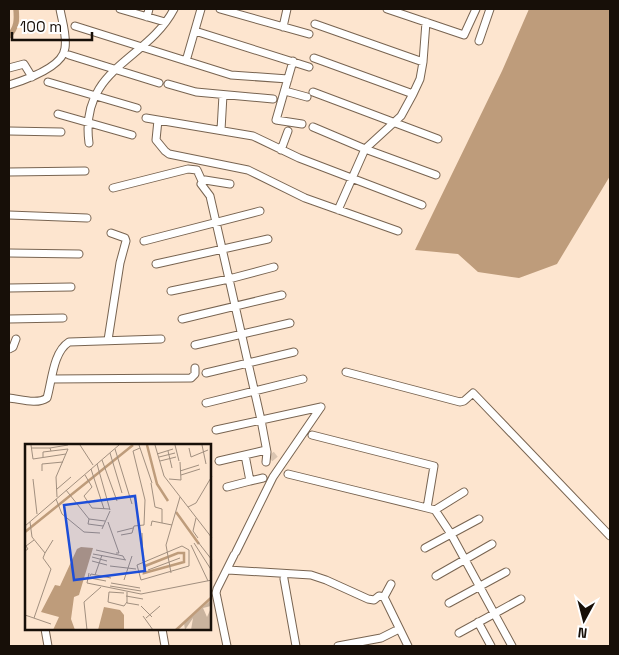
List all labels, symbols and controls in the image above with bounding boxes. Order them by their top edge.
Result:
scale bar [12,10,92,42]
text: 100 m [20,17,62,36]
inset map [25,444,211,630]
north arrow [559,595,609,645]
text: N [577,623,588,642]

